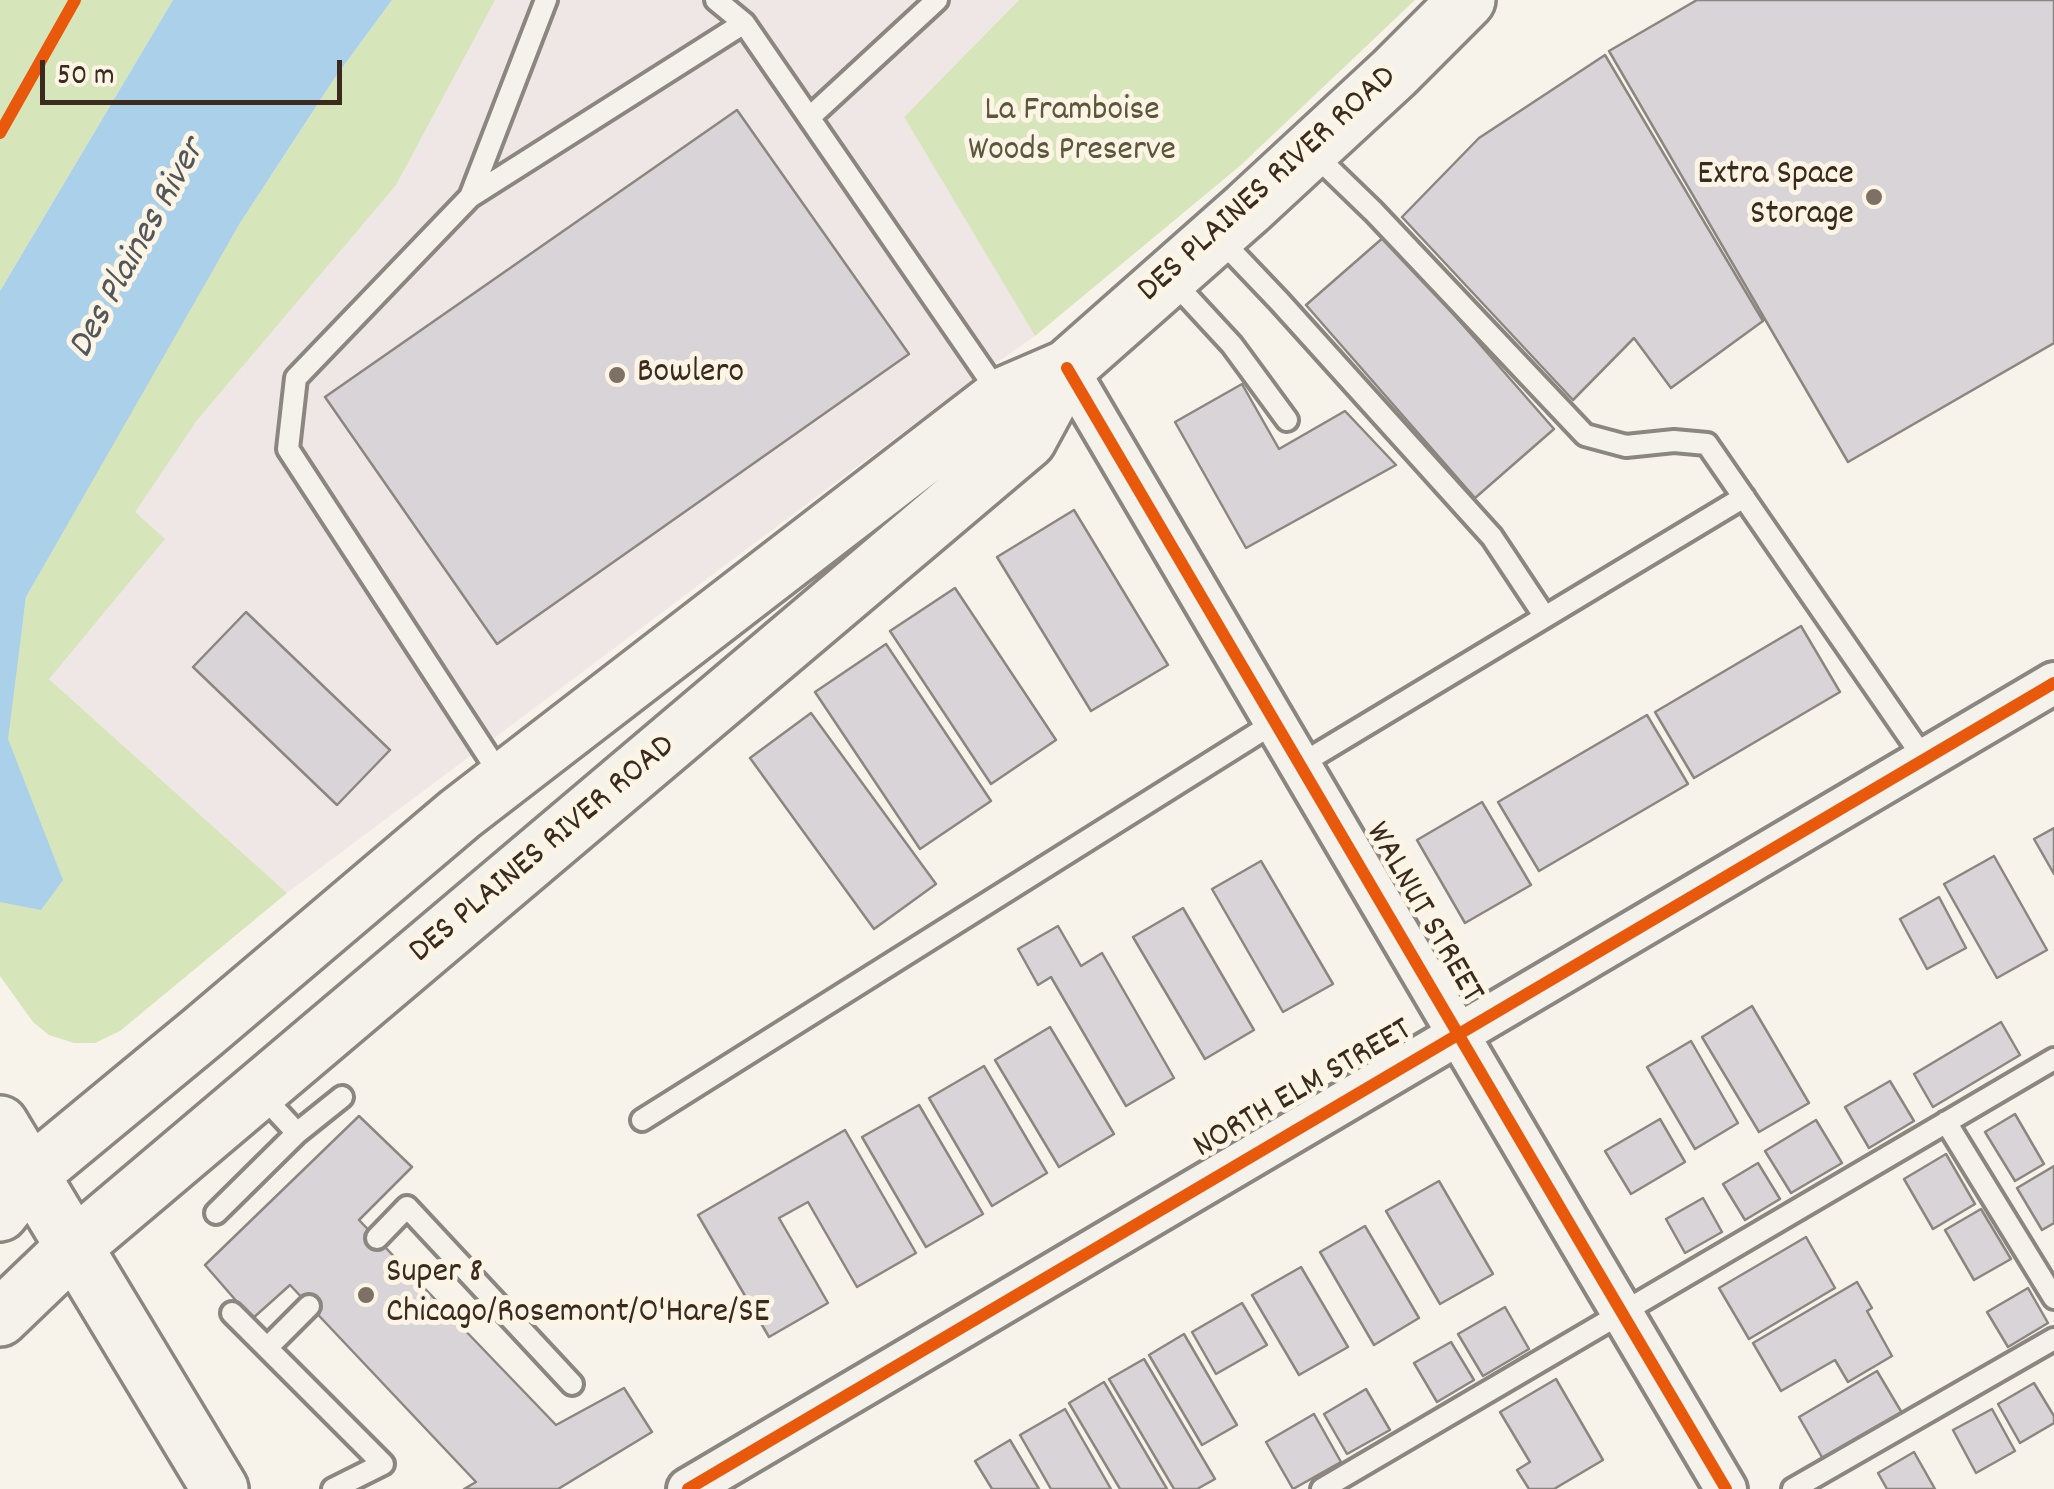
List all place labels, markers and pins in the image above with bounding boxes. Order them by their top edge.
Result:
place label: Extra Space Storage [1697,156,1854,238]
marker: Extra Space Storage [1863,186,1885,208]
place label: Bowlero [637,354,744,396]
marker: Bowlero [606,364,628,386]
place label: Super 8 Chicago/Rosemont/O'Hare/SE [386,1254,770,1336]
marker: Super 8 Chicago/Rosemont/O'Hare/SE [355,1284,377,1306]

